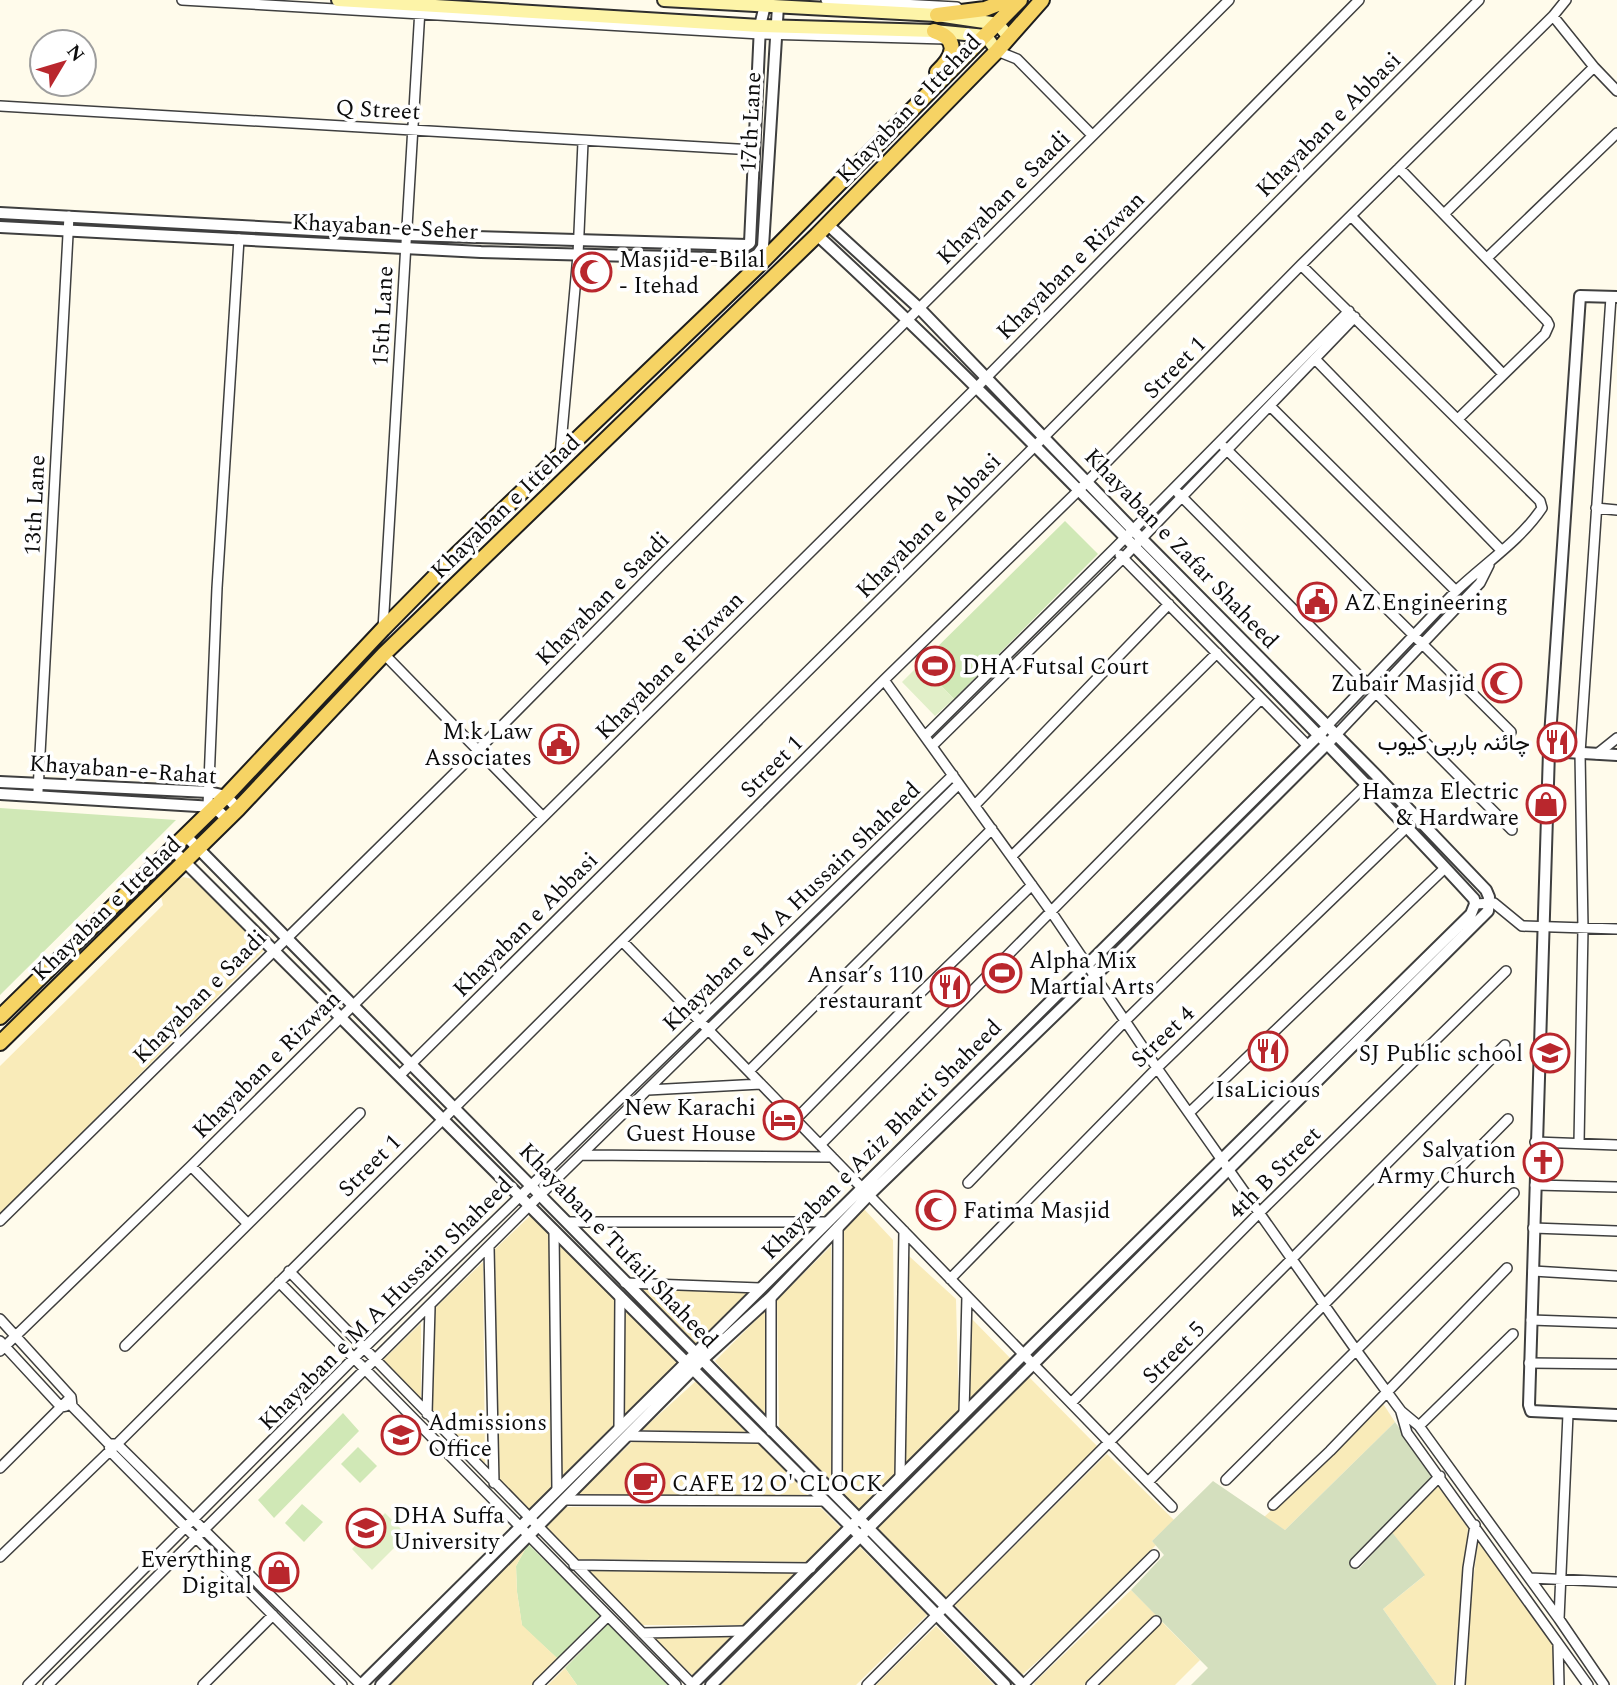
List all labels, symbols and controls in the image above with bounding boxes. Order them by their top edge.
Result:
street label: Khayaban e Ittehad [828,26,990,192]
north arrow [28,28,98,98]
text: N [59,38,91,68]
street label: Khayaban e Abbasi [1248,44,1410,206]
street label: 17th Lane [731,71,772,173]
street label: Q Street [335,91,421,130]
street label: Khayaban e Saadi [929,123,1079,273]
street label: Khayaban e Rizwan [989,184,1154,349]
street label: Khayaban-e-Seher [291,205,479,250]
place label: Masjid-e-Bilal - Itehad [619,243,765,304]
mosque icon: Masjid-e-Bilal - Itehad [571,251,613,293]
street label: 15th Lane [363,265,404,367]
street label: Street 1 [1135,328,1215,408]
street label: Khayaban e Ittehad [423,426,589,588]
street label: Khayaban e Zafar Shaheed [1075,441,1287,658]
street label: Khayaban e Abbasi [848,445,1010,607]
street label: 13th Lane [15,454,56,556]
street label: Khayaban e Saadi [528,524,678,674]
public building icon: AZ Engineering [1296,581,1338,623]
street label: Khayaban e Rizwan [588,584,753,749]
place label: AZ Engineering [1344,586,1508,621]
sports icon: DHA Futsal Court [914,645,956,687]
place label: DHA Futsal Court [962,650,1149,685]
mosque icon: Zubair Masjid [1481,662,1523,704]
place label: Zubair Masjid [1330,667,1475,702]
place label: M.k Law Associates [424,715,533,776]
restaurant icon: چائنہ باربی کیوب [1536,721,1578,763]
public building icon: M.k Law Associates [538,723,580,765]
place label: چائنہ باربی کیوب [1377,726,1530,761]
street label: Street 1 [732,727,812,807]
street label: Khayaban-e-Rahat [28,746,218,795]
street label: Khayaban e M A Hussain Shaheed [655,774,929,1040]
place label: Hamza Electric & Hardware [1362,775,1519,836]
shop icon: Hamza Electric & Hardware [1525,783,1567,825]
street label: Khayaban e Ittehad [24,828,190,990]
street label: Khayaban e Abbasi [445,844,607,1006]
street label: Khayaban e Saadi [125,922,275,1072]
place label: Alpha Mix Martial Arts [1029,944,1155,1005]
sports icon: Alpha Mix Martial Arts [981,952,1023,994]
place label: Ansar’s 110 restaurant [807,958,923,1019]
restaurant icon: Ansar’s 110 restaurant [929,966,971,1008]
street label: Khayaban e Rizwan [185,983,350,1148]
street label: Street 4 [1123,997,1203,1077]
street label: Khayaban e Aziz Bhatti Shaheed [754,1011,1011,1269]
restaurant icon: IsaLicious [1247,1030,1289,1072]
school or university icon: SJ Public school [1529,1032,1571,1074]
place label: SJ Public school [1359,1037,1523,1072]
place label: IsaLicious [1215,1073,1321,1108]
place label: New Karachi Guest House [624,1091,756,1152]
hotel icon: New Karachi Guest House [762,1099,804,1141]
street label: 4th B Street [1220,1118,1330,1228]
street label: Street 1 [330,1126,410,1206]
place label: Salvation Army Church [1377,1133,1516,1194]
street label: Khayaban e Tufail Shaheed [510,1135,726,1357]
church icon: Salvation Army Church [1522,1141,1564,1183]
street label: Khayaban e M A Hussain Shaheed [251,1169,521,1439]
mosque icon: Fatima Masjid [915,1189,957,1231]
place label: Fatima Masjid [963,1194,1111,1229]
street label: Street 5 [1134,1313,1214,1393]
place label: Admissions Office [428,1406,547,1467]
school or university icon: Admissions Office [380,1414,422,1456]
cafe icon: CAFE 12 O' CLOCK [624,1462,666,1504]
place label: CAFE 12 O' CLOCK [672,1467,883,1502]
place label: DHA Suffa University [393,1499,505,1560]
school or university icon: DHA Suffa University [345,1507,387,1549]
place label: Everything Digital [140,1543,252,1604]
shop icon: Everything Digital [258,1551,300,1593]

